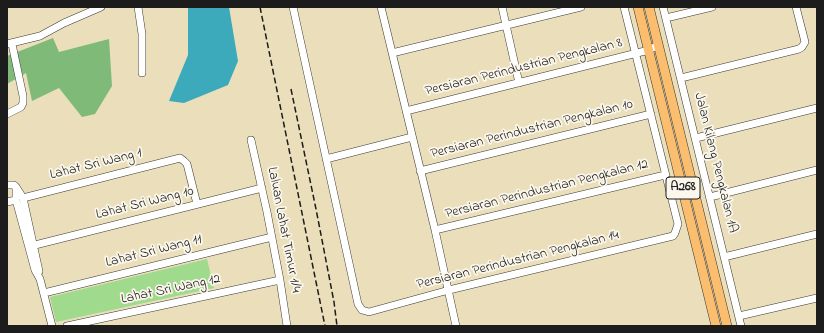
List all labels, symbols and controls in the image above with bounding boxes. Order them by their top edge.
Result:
street label: Persiaran Perindustrian Pengkalan 8 [424,35,624,101]
street label: Jalan Kilang Pengkalan 1A [689,91,741,235]
street label: Persiaran Perindustrian Pengkalan 10 [429,97,635,163]
street label: Lahat Sri Wang 1 [48,145,144,185]
street label: Persiaran Perindustrian Pengkalan 12 [444,157,650,223]
street label: Laluan Lahat Timur 1/4 [263,166,303,294]
road number: A268 [666,177,700,199]
street label: Lahat Sri Wang 10 [94,184,196,224]
street label: Persiaran Perindustrian Pengkalan 14 [415,228,621,294]
street label: Lahat Sri Wang 11 [104,232,204,272]
street label: Lahat Sri Wang 12 [120,271,222,309]

